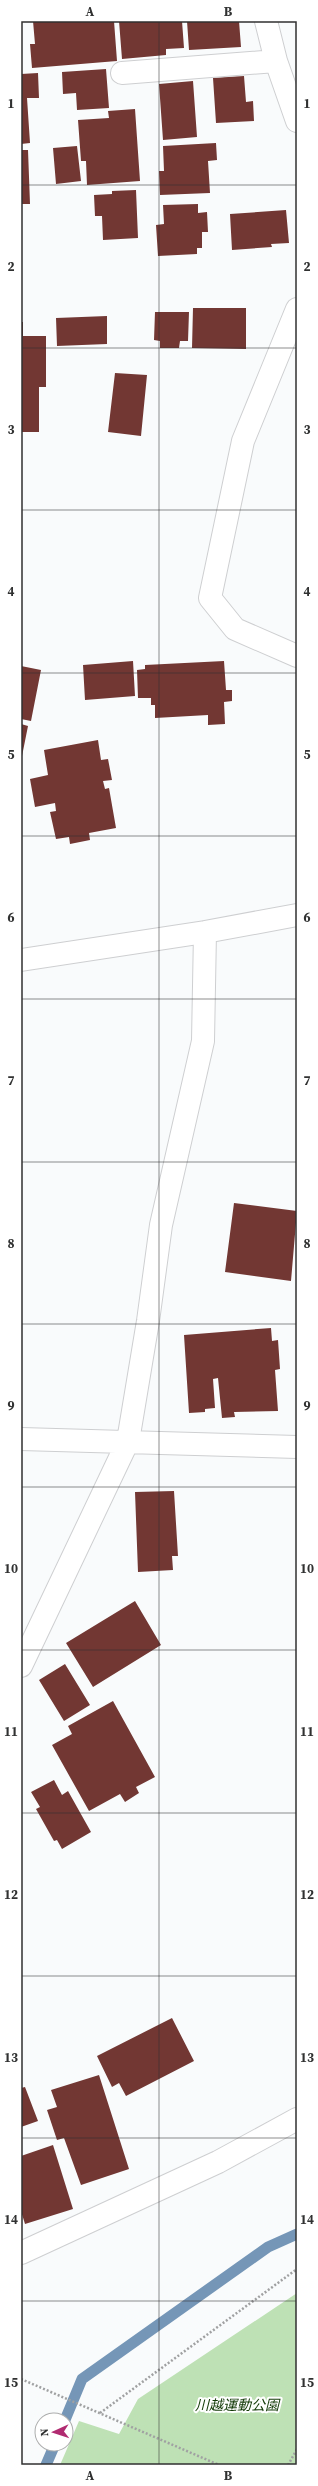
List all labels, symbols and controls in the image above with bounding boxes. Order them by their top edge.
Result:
text: A [86,3,95,20]
text: B [224,3,233,20]
text: 1 [7,95,15,112]
text: 1 [303,95,311,112]
text: 2 [7,258,15,275]
text: 2 [303,258,311,275]
text: 3 [7,421,15,438]
text: 3 [303,421,311,438]
text: 4 [7,583,15,600]
text: 4 [303,583,311,600]
text: 5 [7,746,15,763]
text: 5 [303,746,311,763]
text: 6 [7,909,15,926]
text: 6 [303,909,311,926]
text: 7 [7,1072,15,1089]
text: 7 [303,1072,311,1089]
text: 8 [7,1235,15,1252]
text: 8 [303,1235,311,1252]
text: 9 [7,1397,15,1414]
text: 9 [303,1397,311,1414]
text: 10 [4,1560,18,1577]
text: 10 [300,1560,314,1577]
text: 11 [4,1723,18,1740]
text: 11 [300,1723,314,1740]
text: 12 [4,1886,18,1903]
text: 12 [300,1886,314,1903]
text: 13 [4,2049,18,2066]
text: 13 [300,2049,314,2066]
text: 14 [4,2211,18,2228]
text: 14 [300,2211,314,2228]
text: 15 [4,2374,18,2391]
text: 15 [300,2374,314,2391]
park label: 川越運動公園 [195,2395,281,2415]
north arrow [34,2412,74,2452]
text: N [37,2428,52,2437]
text: A [86,2467,95,2484]
text: B [224,2467,233,2484]

